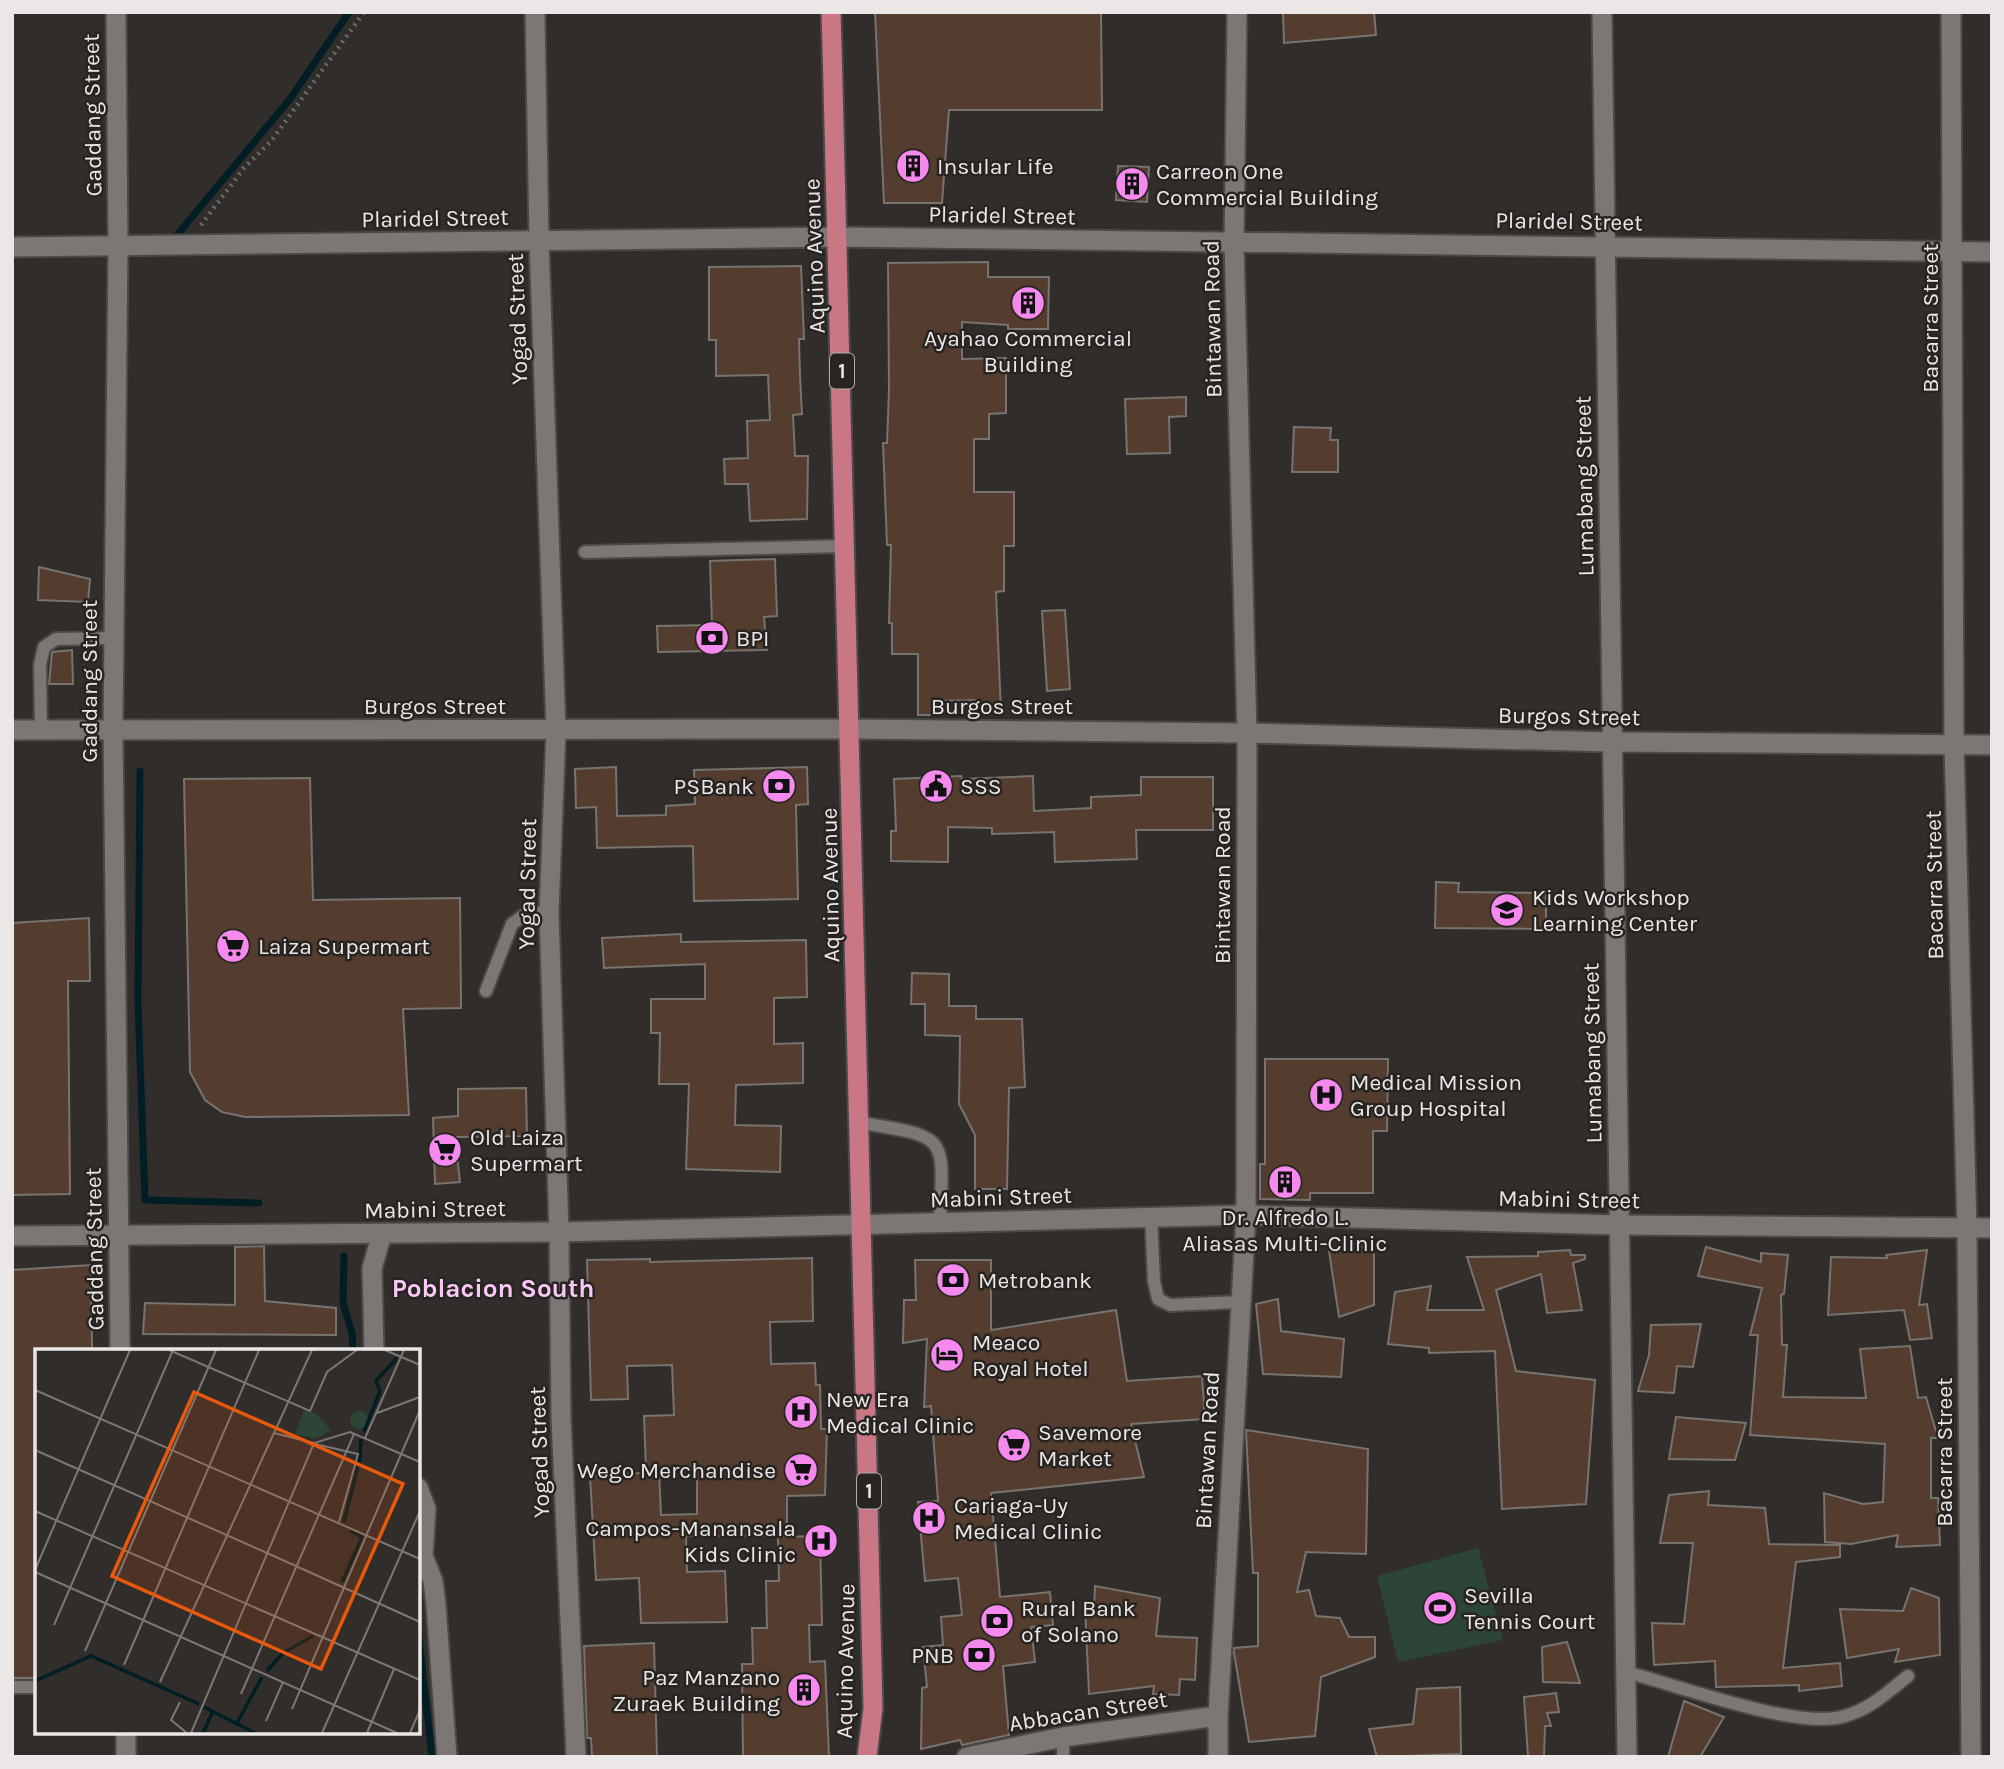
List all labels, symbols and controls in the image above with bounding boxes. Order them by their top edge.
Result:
street label: Gaddang Street [78,33,107,197]
building icon: Insular Life [894,147,932,185]
place label: Insular Life [937,153,1054,180]
place label: Carreon One Commercial Building [1156,158,1378,211]
building icon: Carreon One Commercial Building [1113,165,1151,203]
street label: Aquino Avenue [798,178,831,334]
street label: Plaridel Street [928,201,1076,230]
street label: Plaridel Street [361,204,509,233]
street label: Plaridel Street [1495,207,1643,236]
street label: Bintawan Road [1198,240,1227,398]
street label: Bacarra Street [1917,243,1944,393]
street label: Yogad Street [502,252,533,385]
building icon: Ayahao Commercial Building [1009,284,1047,322]
place label: Ayahao Commercial Building [924,325,1132,378]
road number: 1 [830,354,854,388]
street label: Lumabang Street [1569,395,1600,577]
street label: Gaddang Street [76,599,103,762]
bank icon: BPI [693,619,731,657]
place label: BPI [736,625,769,652]
street label: Burgos Street [364,693,507,720]
street label: Burgos Street [931,693,1074,720]
street label: Burgos Street [1498,702,1641,731]
bank icon: PSBank [760,767,798,805]
public building icon: SSS [917,767,955,805]
place label: PSBank [674,773,754,800]
place label: SSS [960,773,1002,800]
street label: Bintawan Road [1209,806,1236,964]
street label: Aquino Avenue [816,807,845,963]
street label: Bacarra Street [1920,810,1949,960]
street label: Yogad Street [513,818,542,950]
place label: Kids Workshop Learning Center [1532,884,1698,937]
school or university icon: Kids Workshop Learning Center [1488,891,1526,929]
supermarket icon: Laiza Supermart [214,927,252,965]
place label: Laiza Supermart [258,933,430,960]
street label: Lumabang Street [1577,962,1608,1144]
place label: Medical Mission Group Hospital [1350,1069,1522,1122]
hospital icon: Medical Mission Group Hospital [1307,1076,1345,1114]
place label: Old Laiza Supermart [470,1124,583,1177]
supermarket icon: Old Laiza Supermart [426,1131,464,1169]
building icon: Dr. Alfredo L. Aliasas Multi-Clinic [1266,1163,1304,1201]
street label: Gaddang Street [80,1167,109,1331]
street label: Mabini Street [930,1182,1073,1213]
street label: Mabini Street [1498,1185,1641,1214]
street label: Mabini Street [364,1195,507,1224]
place label: Dr. Alfredo L. Aliasas Multi-Clinic [1183,1204,1387,1257]
bank icon: Metrobank [934,1261,972,1299]
place label: Metrobank [978,1267,1092,1294]
district label: Poblacion South [392,1273,594,1304]
place label: Meaco Royal Hotel [972,1329,1089,1382]
hotel icon: Meaco Royal Hotel [928,1336,966,1374]
inset map [35,1349,420,1734]
street label: Bintawan Road [1190,1370,1225,1530]
street label: Bacarra Street [1931,1377,1958,1527]
street label: Yogad Street [524,1385,555,1518]
place label: New Era Medical Clinic [826,1386,974,1439]
hospital icon: New Era Medical Clinic [782,1393,820,1431]
place label: Savemore Market [1038,1419,1142,1472]
supermarket icon: Savemore Market [995,1426,1033,1464]
supermarket icon: Wego Merchandise [782,1451,820,1489]
place label: Wego Merchandise [577,1457,776,1484]
road number: 1 [857,1474,881,1508]
place label: Cariaga-Uy Medical Clinic [954,1492,1102,1545]
hospital icon: Cariaga-Uy Medical Clinic [910,1499,948,1537]
place label: Campos-Manansala Kids Clinic [585,1515,796,1568]
hospital icon: Campos-Manansala Kids Clinic [802,1522,840,1560]
place label: Sevilla Tennis Court [1464,1582,1596,1635]
street label: Aquino Avenue [831,1583,860,1739]
sports icon: Sevilla Tennis Court [1421,1589,1459,1627]
place label: Rural Bank of Solano [1021,1595,1136,1648]
bank icon: Rural Bank of Solano [978,1602,1016,1640]
bank icon: PNB [960,1636,998,1674]
place label: PNB [911,1642,954,1669]
place label: Paz Manzano Zuraek Building [612,1664,780,1717]
building icon: Paz Manzano Zuraek Building [785,1671,823,1709]
street label: Abbacan Street [1007,1686,1170,1737]

